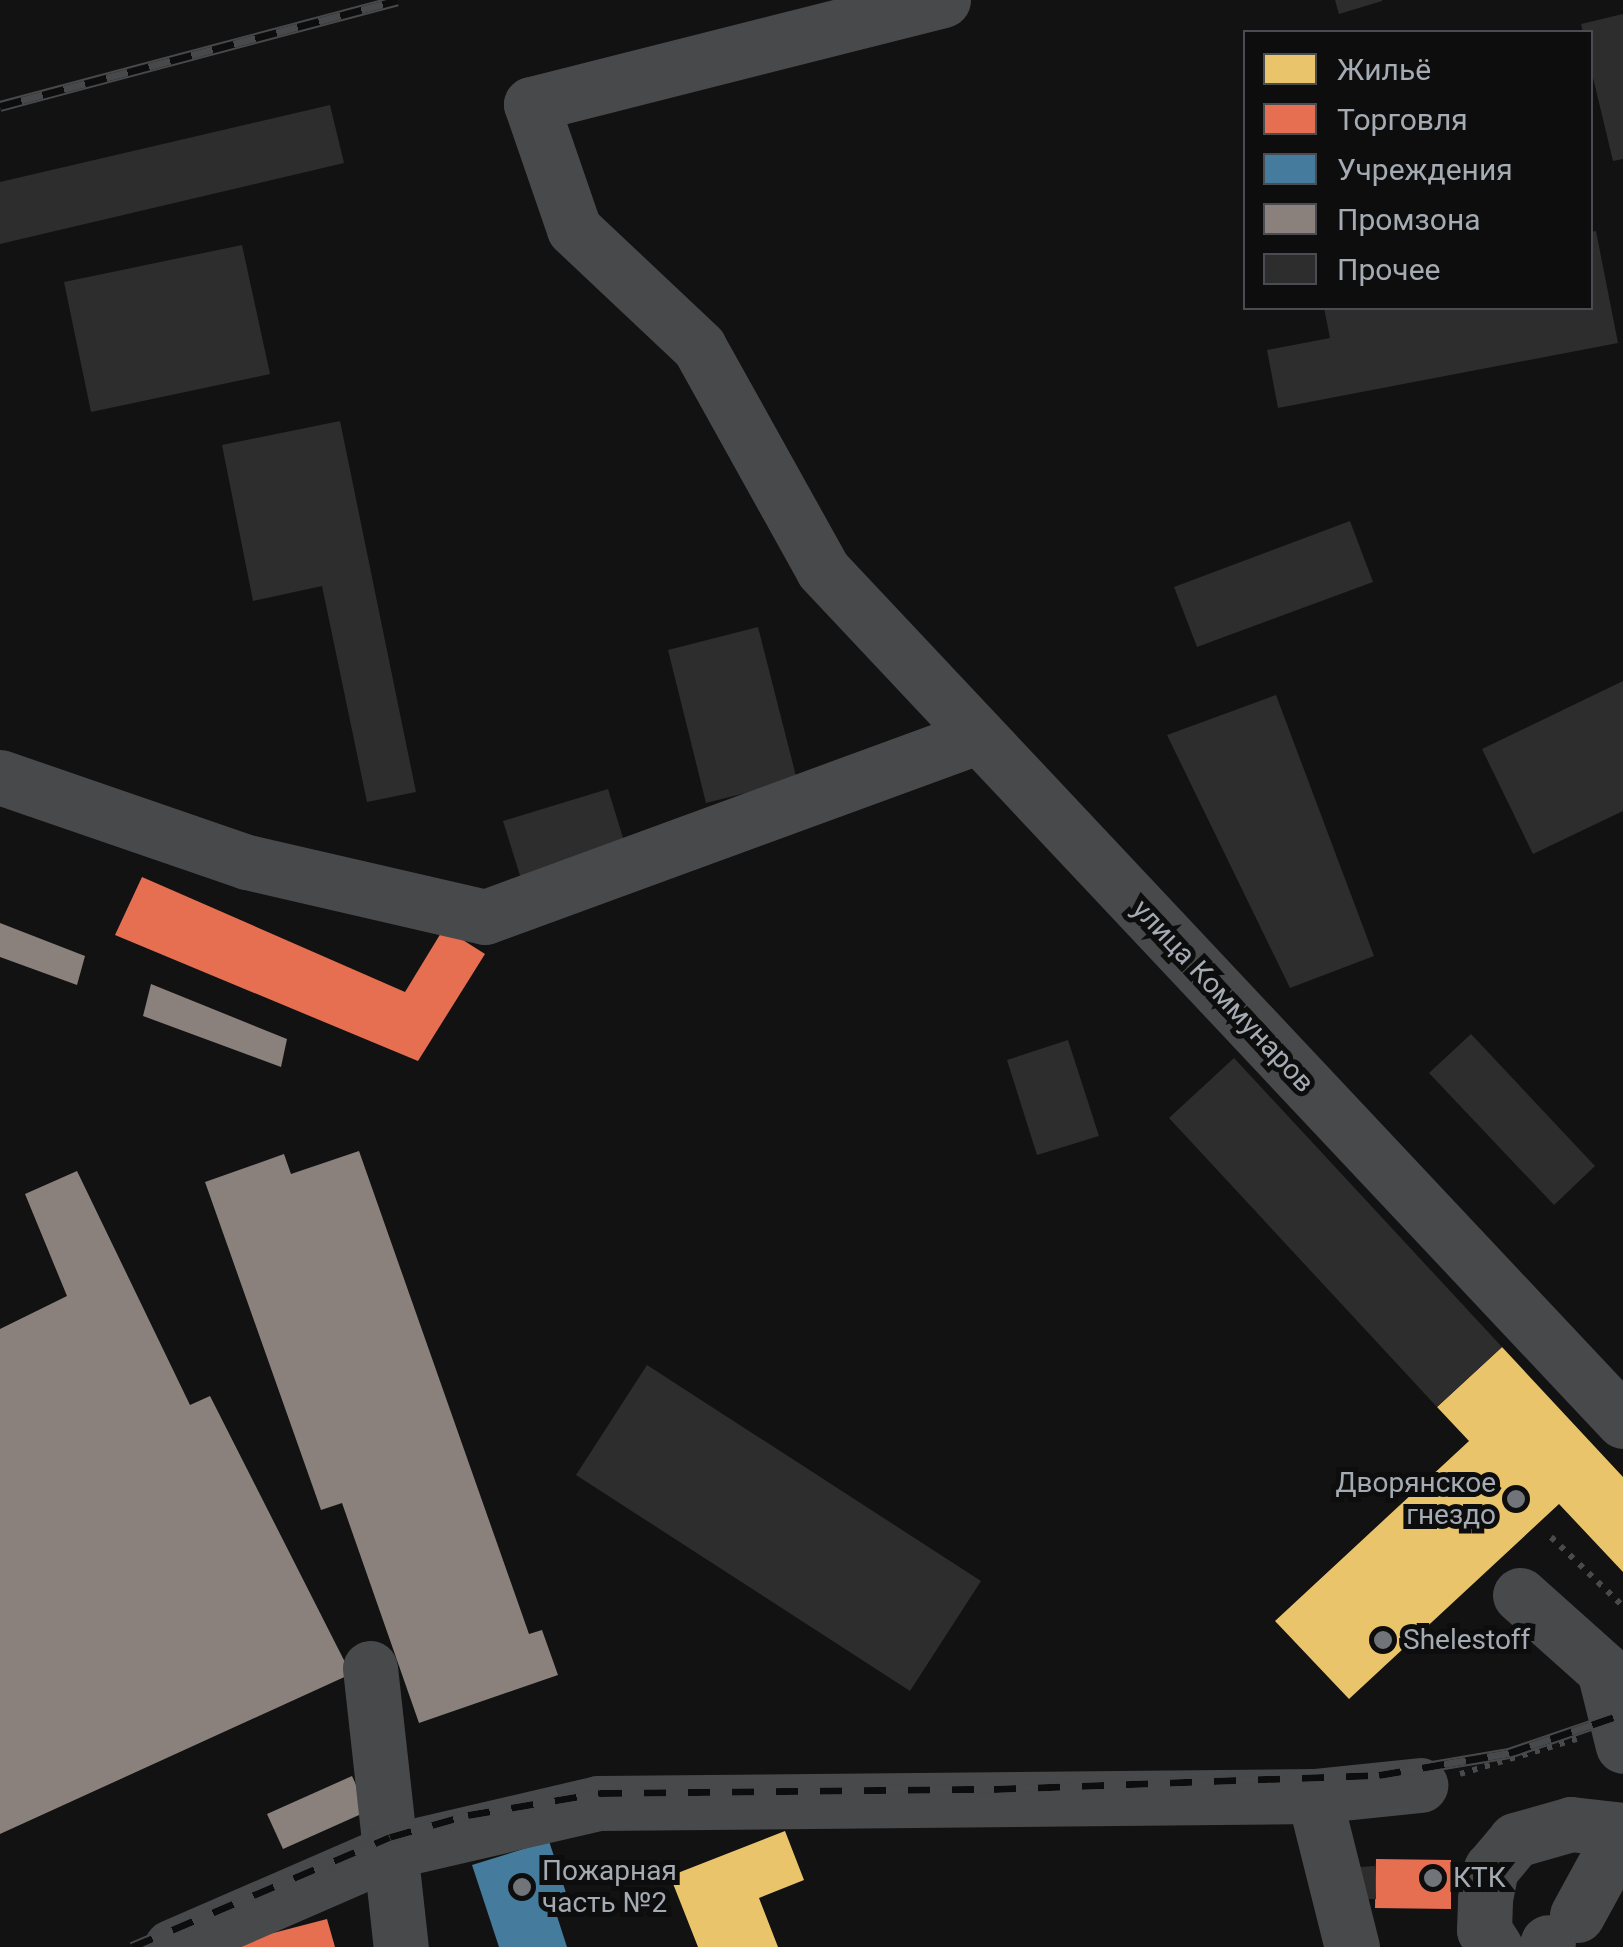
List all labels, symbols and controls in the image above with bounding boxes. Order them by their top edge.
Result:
legend [1243,30,1593,310]
text: Жильё [1337,52,1431,87]
text: Торговля [1337,102,1468,137]
text: Учреждения [1337,152,1513,187]
text: Промзона [1337,202,1481,237]
text: Прочее [1337,252,1441,287]
street label: улица Коммунаров [1125,893,1321,1099]
place label: Дворянское гнездо [1335,1466,1496,1532]
marker: Дворянское гнездо [1505,1488,1527,1510]
place label: Shelestoff [1403,1623,1530,1657]
marker: Shelestoff [1372,1629,1394,1651]
place label: Пожарная часть №2 [542,1854,677,1920]
place label: КТК [1453,1861,1506,1895]
marker: КТК [1422,1867,1444,1889]
marker: Пожарная часть №2 [511,1876,533,1898]

